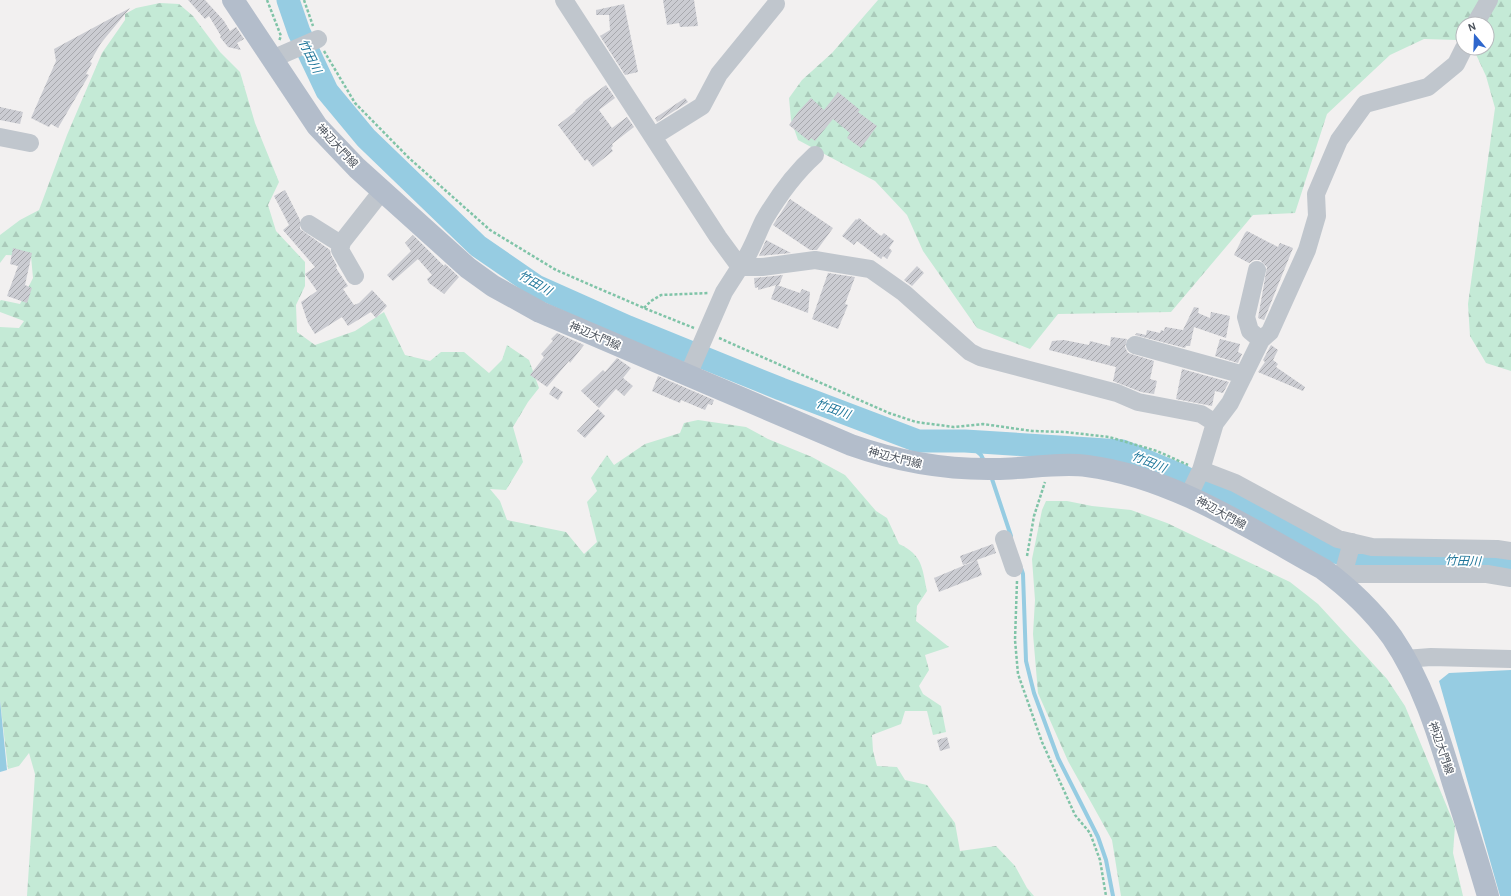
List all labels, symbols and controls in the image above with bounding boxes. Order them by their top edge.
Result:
north arrow [1455,16,1495,56]
text: N [1466,21,1477,33]
water label: 竹田川 [297,37,325,77]
street label: 神辺大門線 [314,121,361,170]
water label: 竹田川 [516,268,556,298]
street label: 神辺大門線 [568,319,623,352]
water label: 竹田川 [814,396,854,421]
street label: 神辺大門線 [867,445,923,470]
water label: 竹田川 [1130,449,1170,475]
street label: 神辺大門線 [1194,494,1248,531]
water label: 竹田川 [1445,553,1483,568]
street label: 神辺大門線 [1427,720,1456,776]

